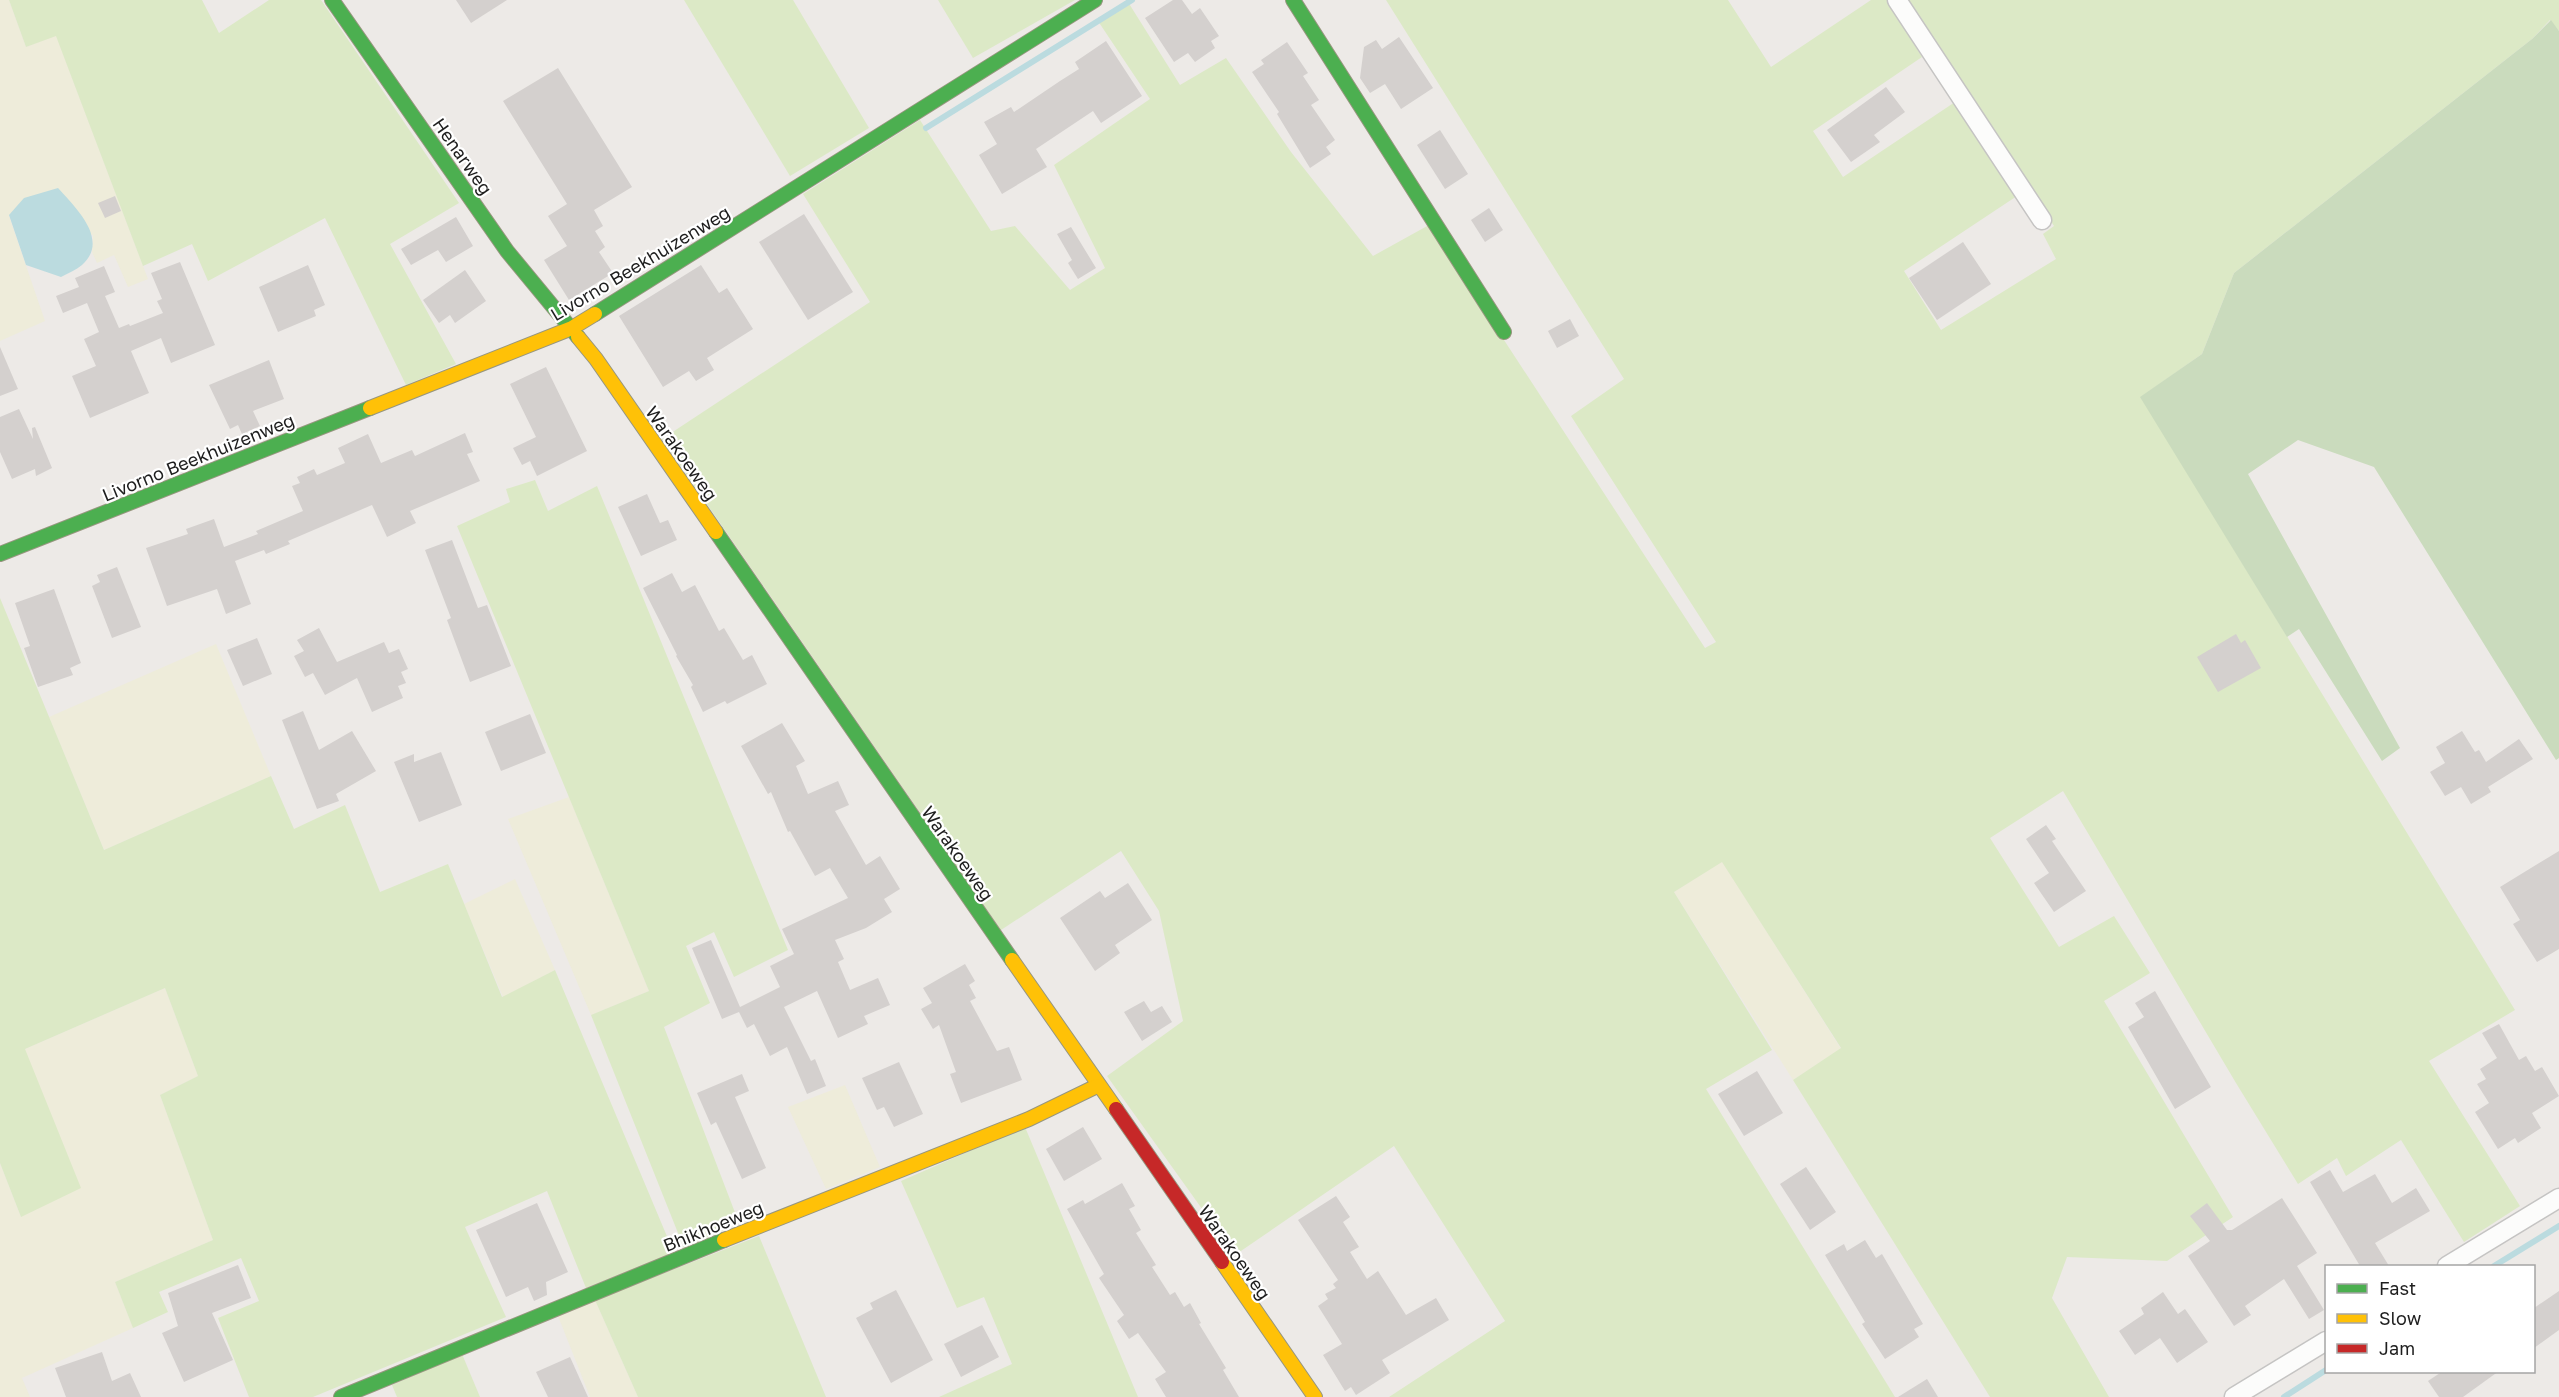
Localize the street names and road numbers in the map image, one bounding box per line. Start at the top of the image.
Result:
street label: Henarweg [429,113,497,199]
street label: Livorno Beekhuizenweg [546,201,734,325]
street label: Warakoeweg [641,401,723,505]
street label: Livorno Beekhuizenweg [99,408,297,506]
street label: Warakoeweg [917,801,999,905]
street label: Bhikhoeweg [660,1196,766,1256]
street label: Warakoeweg [1194,1200,1276,1304]

